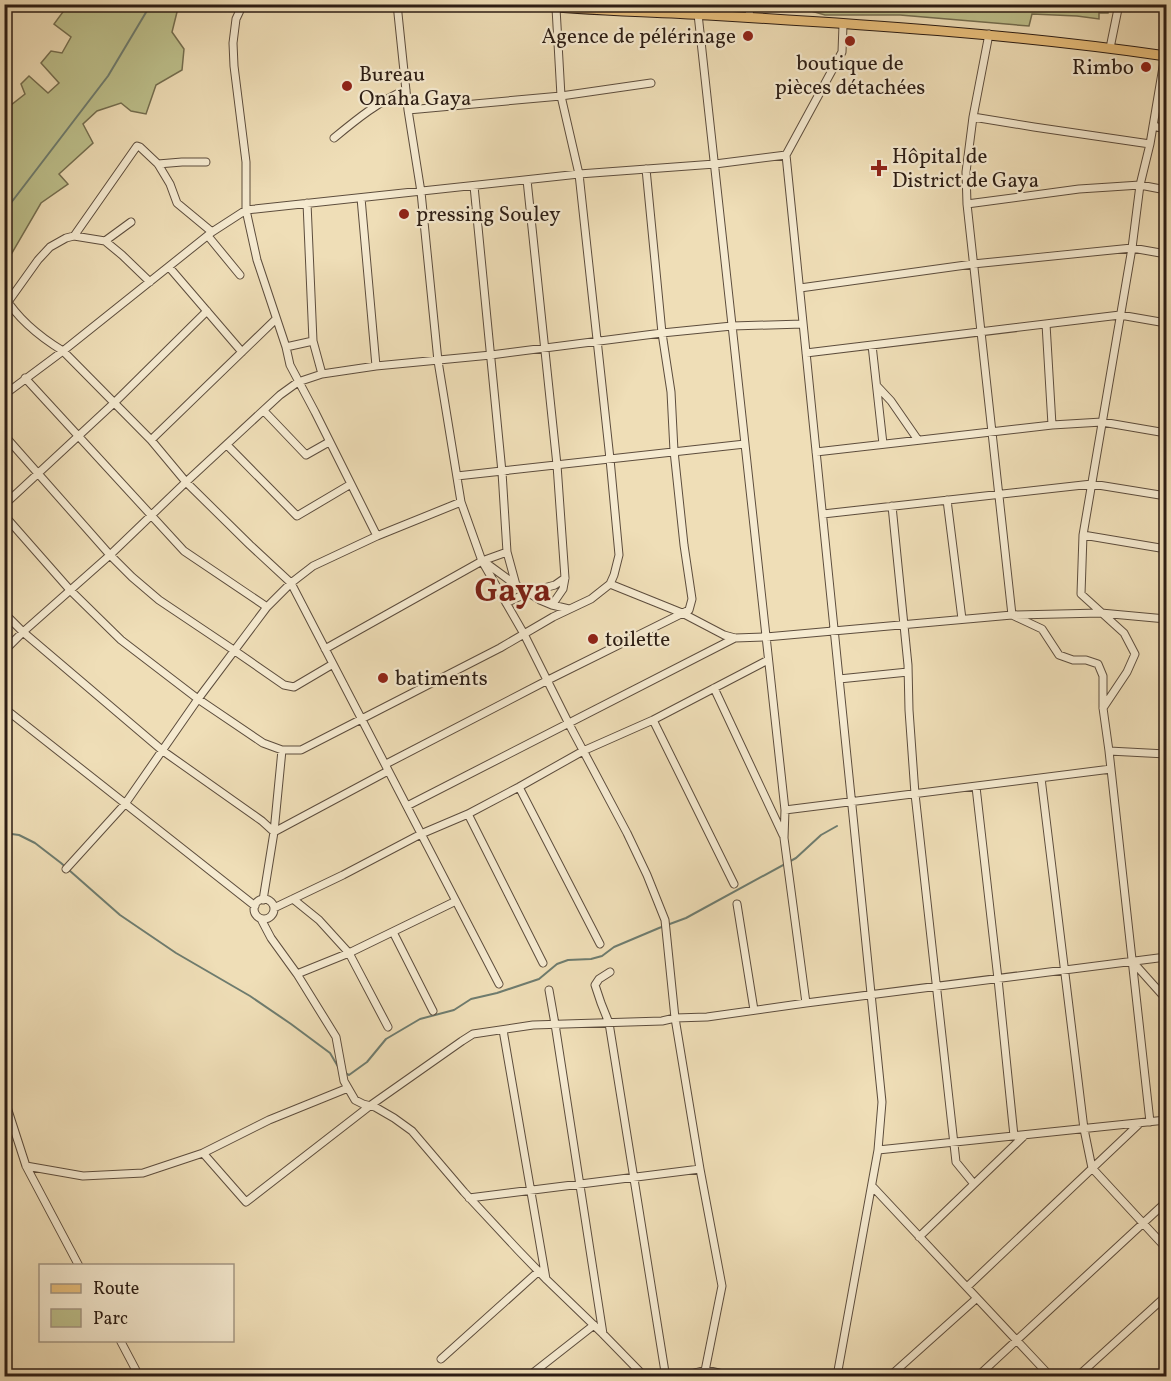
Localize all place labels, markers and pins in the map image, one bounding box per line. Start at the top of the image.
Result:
place label: Agence de pélérinage [541,23,736,52]
marker: Agence de pélérinage [741,29,755,43]
marker: boutique de pièces détachées [843,34,857,48]
place label: boutique de pièces détachées [775,50,925,103]
place label: Rimbo [1072,54,1134,83]
marker: Rimbo [1139,60,1153,74]
place label: Bureau Onaha Gaya [359,61,472,114]
marker: Bureau Onaha Gaya [340,79,354,93]
place label: Hôpital de District de Gaya [892,143,1039,196]
marker: Hôpital de District de Gaya [870,159,888,177]
place label: pressing Souley [416,201,561,230]
marker: pressing Souley [397,207,411,221]
place label: toilette [605,626,670,655]
marker: toilette [586,632,600,646]
place label: batiments [395,665,488,694]
marker: batiments [376,671,390,685]

